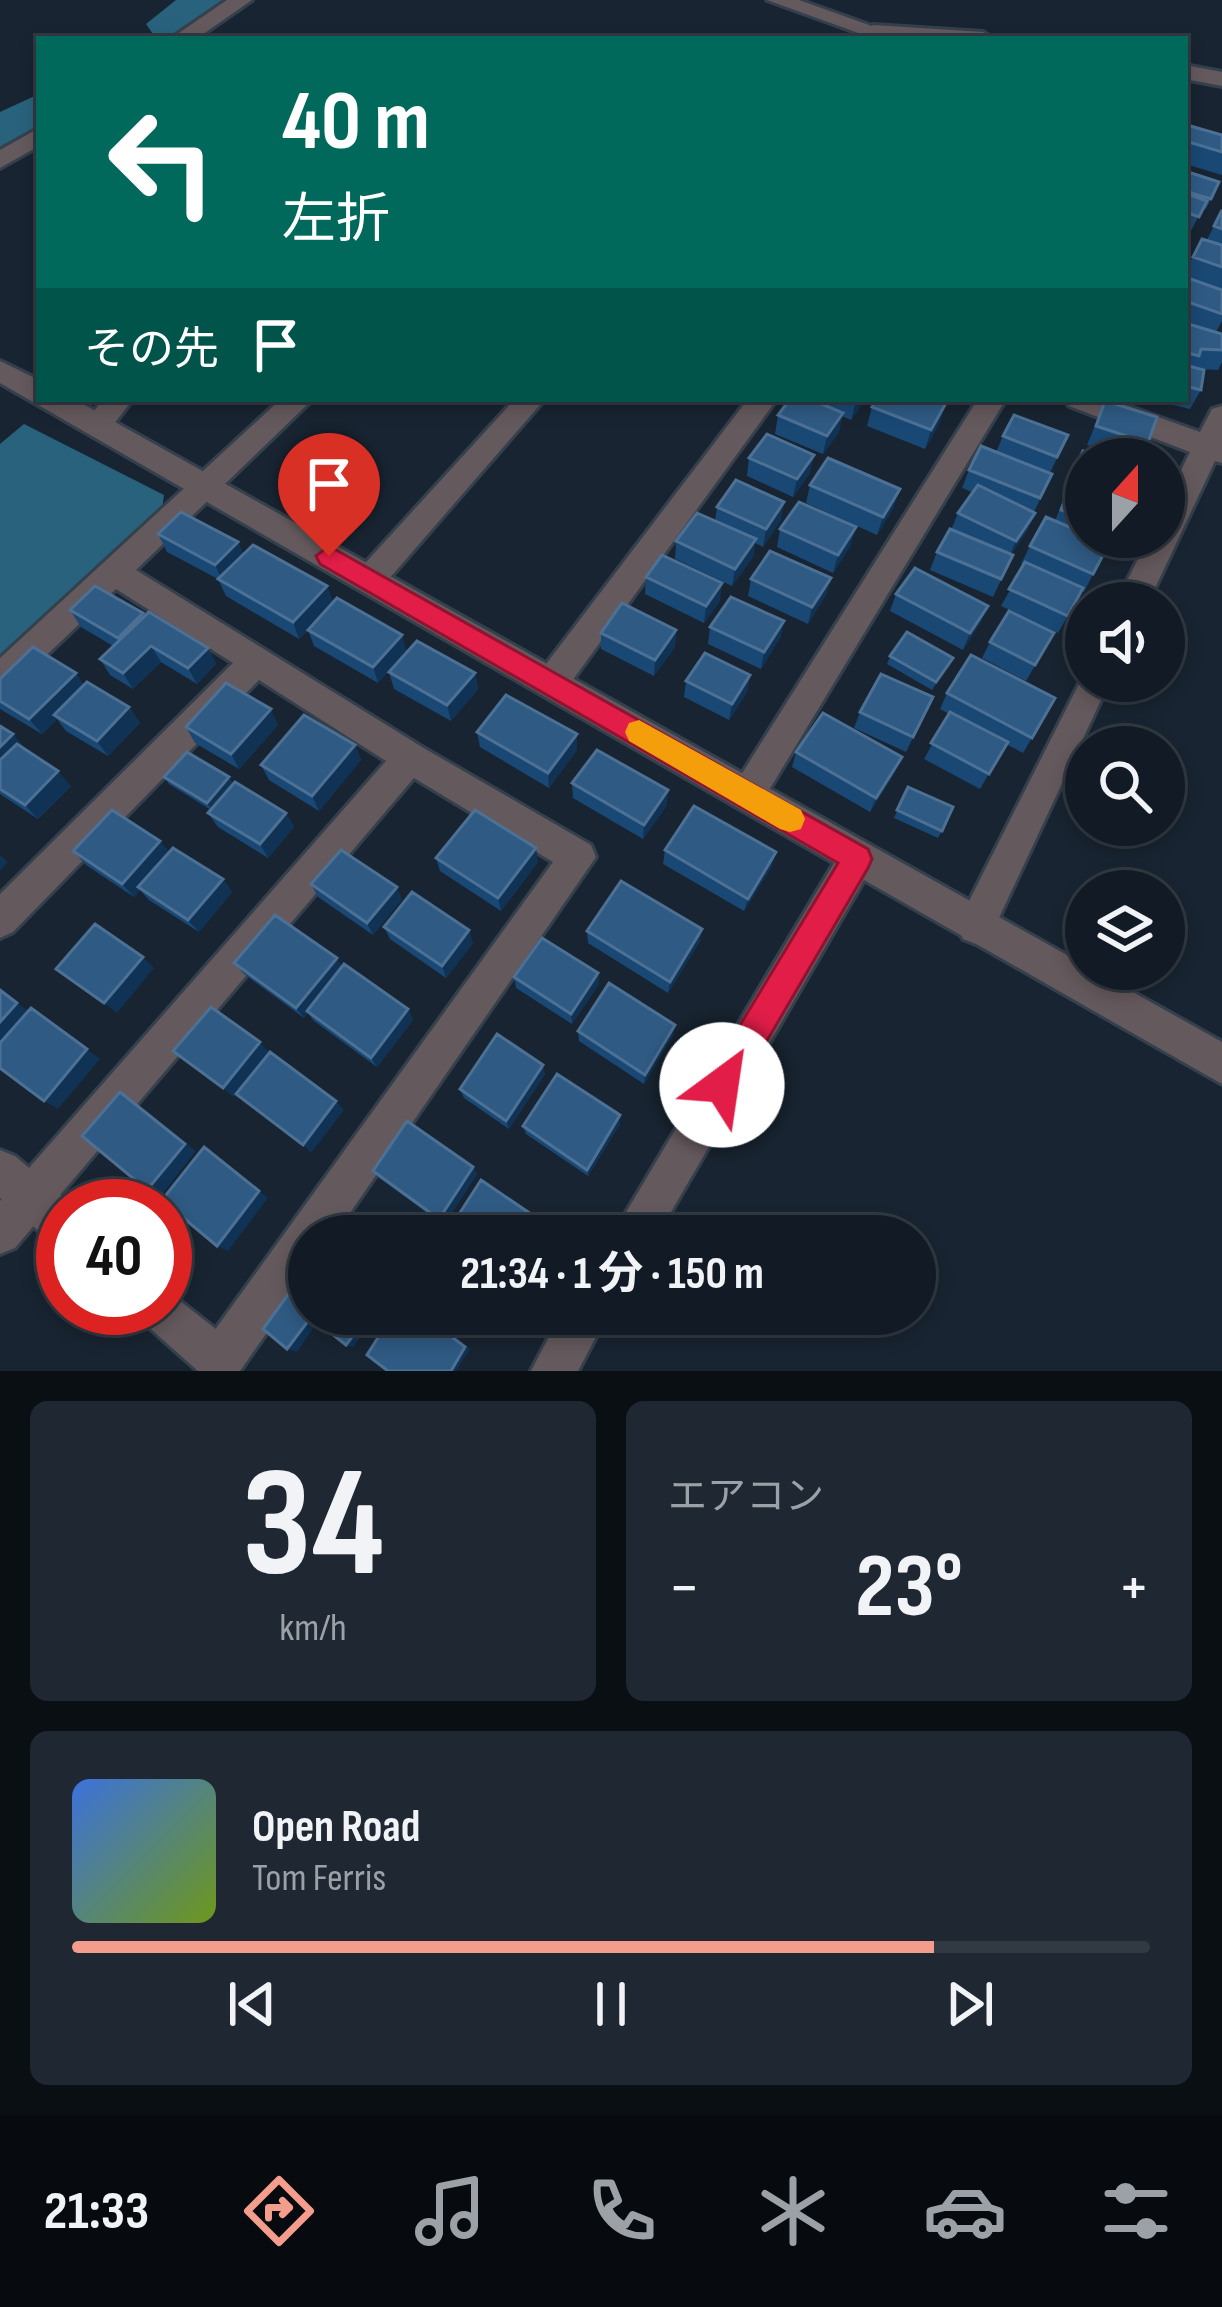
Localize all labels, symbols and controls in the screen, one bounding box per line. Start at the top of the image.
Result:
text: 40 m [282,72,430,173]
icon: left [84,84,240,240]
text: 左折 [282,188,390,253]
icon: arrive [243,312,309,378]
text: その先 [84,323,219,378]
pin [278,433,380,556]
north arrow [1065,438,1185,558]
map controls [1065,438,1185,990]
icon: arrive [296,451,362,517]
button: sound [1065,582,1185,702]
button: search [1065,726,1185,846]
button: layers [1065,870,1185,990]
position arrow [659,1022,785,1148]
speed limit sign: 40 [36,1179,192,1335]
text: 21:34 · 1 分 · 150 m [460,1247,764,1302]
text: 34 [242,1433,384,1620]
text: エアコン [668,1474,824,1521]
text: 23° [855,1534,963,1642]
text: − [668,1549,700,1628]
text: + [1118,1549,1150,1628]
text: km/h [279,1605,347,1652]
text: Open Road [252,1800,420,1855]
text: Tom Ferris [252,1855,386,1902]
icon: previous [219,1971,285,2037]
icon: pause [578,1971,644,2037]
icon: next [937,1971,1003,2037]
icon: directions [237,2169,321,2253]
icon: music [408,2169,492,2253]
icon: phone [580,2169,664,2253]
icon: climate [751,2169,835,2253]
icon: car [923,2169,1007,2253]
icon: filters [1094,2169,1178,2253]
text: 21:33 [44,2179,149,2244]

